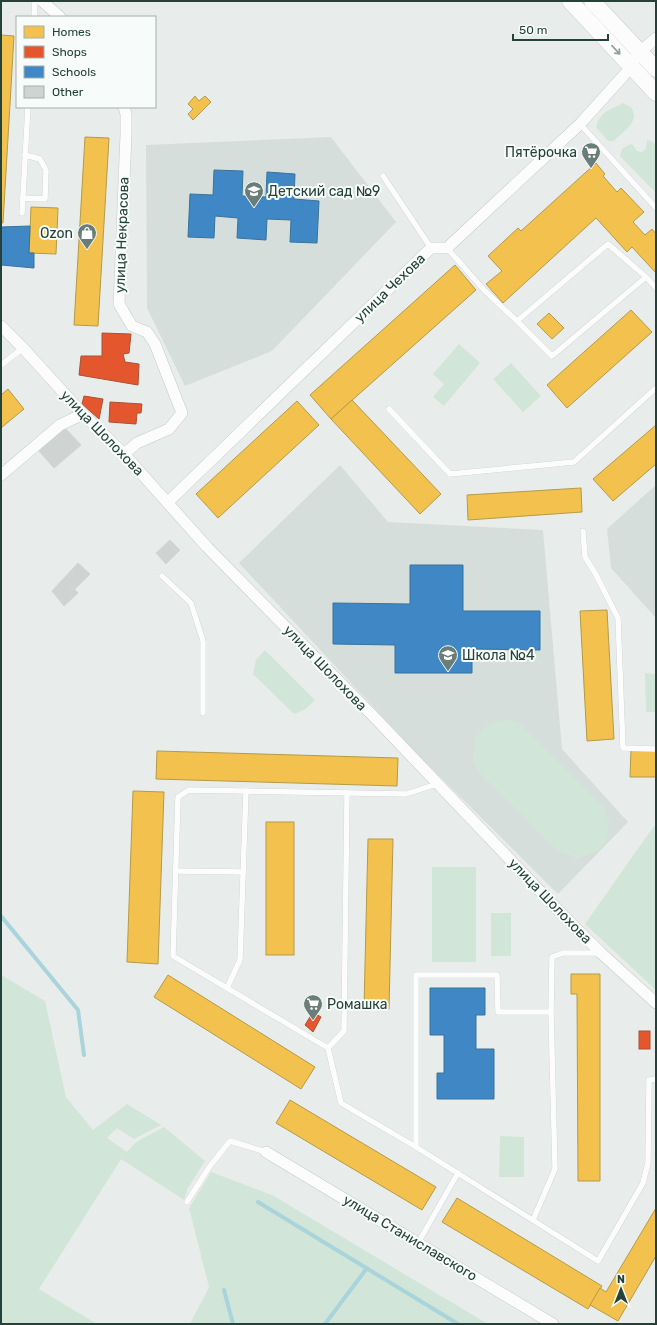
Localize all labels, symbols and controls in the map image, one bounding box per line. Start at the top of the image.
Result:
legend [16,16,156,108]
scale bar [513,16,608,42]
text: 50 m [519,23,547,37]
text: Homes [52,25,91,39]
text: Shops [52,45,87,59]
one-way arrow [611,45,621,55]
text: Schools [52,65,96,79]
text: Other [52,85,84,99]
supermarket icon: Пятёрочка [580,141,602,169]
place label: Пятёрочка [505,144,577,161]
street label: улица Некрасова [111,177,133,293]
school or university icon: Детский сад №9 [243,180,265,208]
place label: Детский сад №9 [268,183,380,200]
shop icon: Ozon [76,222,98,250]
place label: Ozon [40,225,73,242]
street label: улица Чехова [351,250,429,326]
street label: улица Шолохова [57,387,147,479]
street label: улица Шолохова [280,622,370,714]
school or university icon: Школа №4 [437,644,459,672]
place label: Школа №4 [462,647,535,664]
street label: улица Шолохова [505,855,595,947]
supermarket icon: Ромашка [302,993,324,1021]
place label: Ромашка [327,996,388,1013]
street label: улица Станиславского [340,1191,480,1285]
north arrow [601,1269,641,1309]
text: N [617,1273,625,1286]

